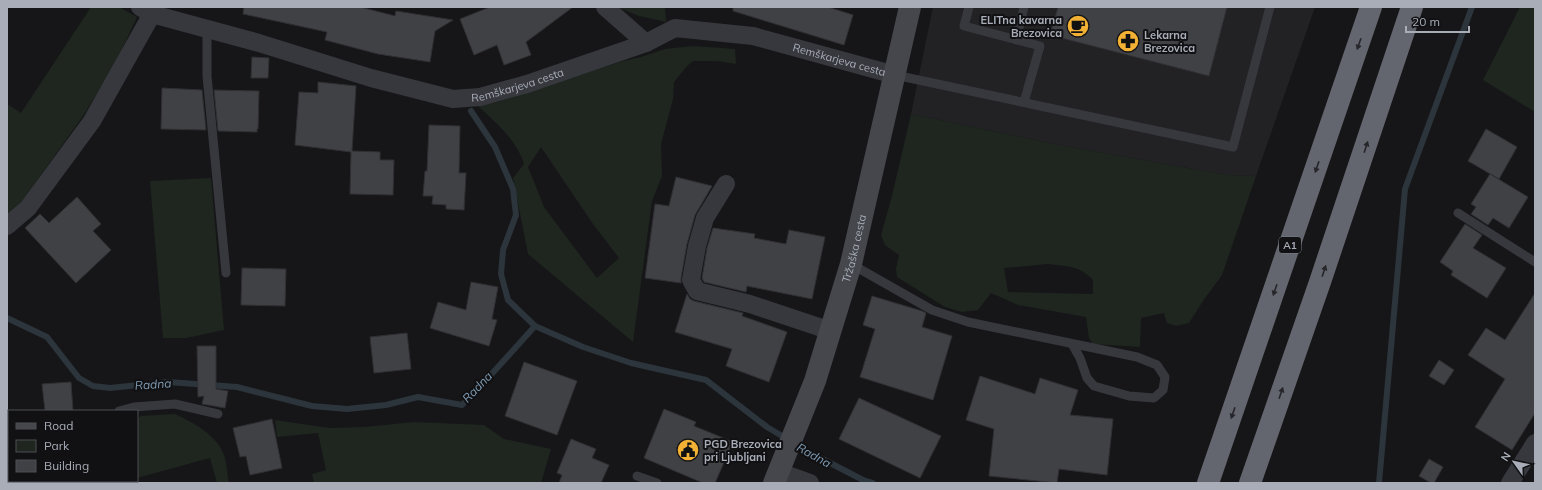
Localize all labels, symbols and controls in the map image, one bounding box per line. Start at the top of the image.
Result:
scale bar [1406,8,1469,34]
place label: ELITna kavarna Brezovica [981,13,1062,40]
cafe icon: ELITna kavarna Brezovica [1065,13,1091,39]
text: 20 m [1412,14,1440,29]
pharmacy icon: Lekarna Brezovica [1115,28,1141,54]
place label: Lekarna Brezovica [1144,28,1195,55]
one-way arrow [1355,38,1361,50]
street label: Remškarjeva cesta [791,40,887,79]
street label: Remškarjeva cesta [471,65,566,105]
one-way arrow [1363,141,1369,153]
one-way arrow [1314,161,1320,173]
street label: Tržaška cesta [839,213,869,284]
road number: A1 [1279,237,1301,253]
one-way arrow [1321,264,1327,276]
one-way arrow [1272,285,1278,297]
water label: Radna [459,369,495,405]
water label: Radna [134,375,172,393]
one-way arrow [1279,387,1285,399]
one-way arrow [1229,407,1235,419]
legend [8,410,138,482]
text: Road [44,418,73,433]
public building icon: PGD Brezovica pri Ljubljani [675,437,701,463]
place label: PGD Brezovica pri Ljubljani [704,437,782,464]
text: Park [44,438,70,453]
water label: Radna [794,439,834,471]
north arrow [1494,442,1534,482]
text: N [1497,449,1514,464]
text: Building [44,458,89,473]

